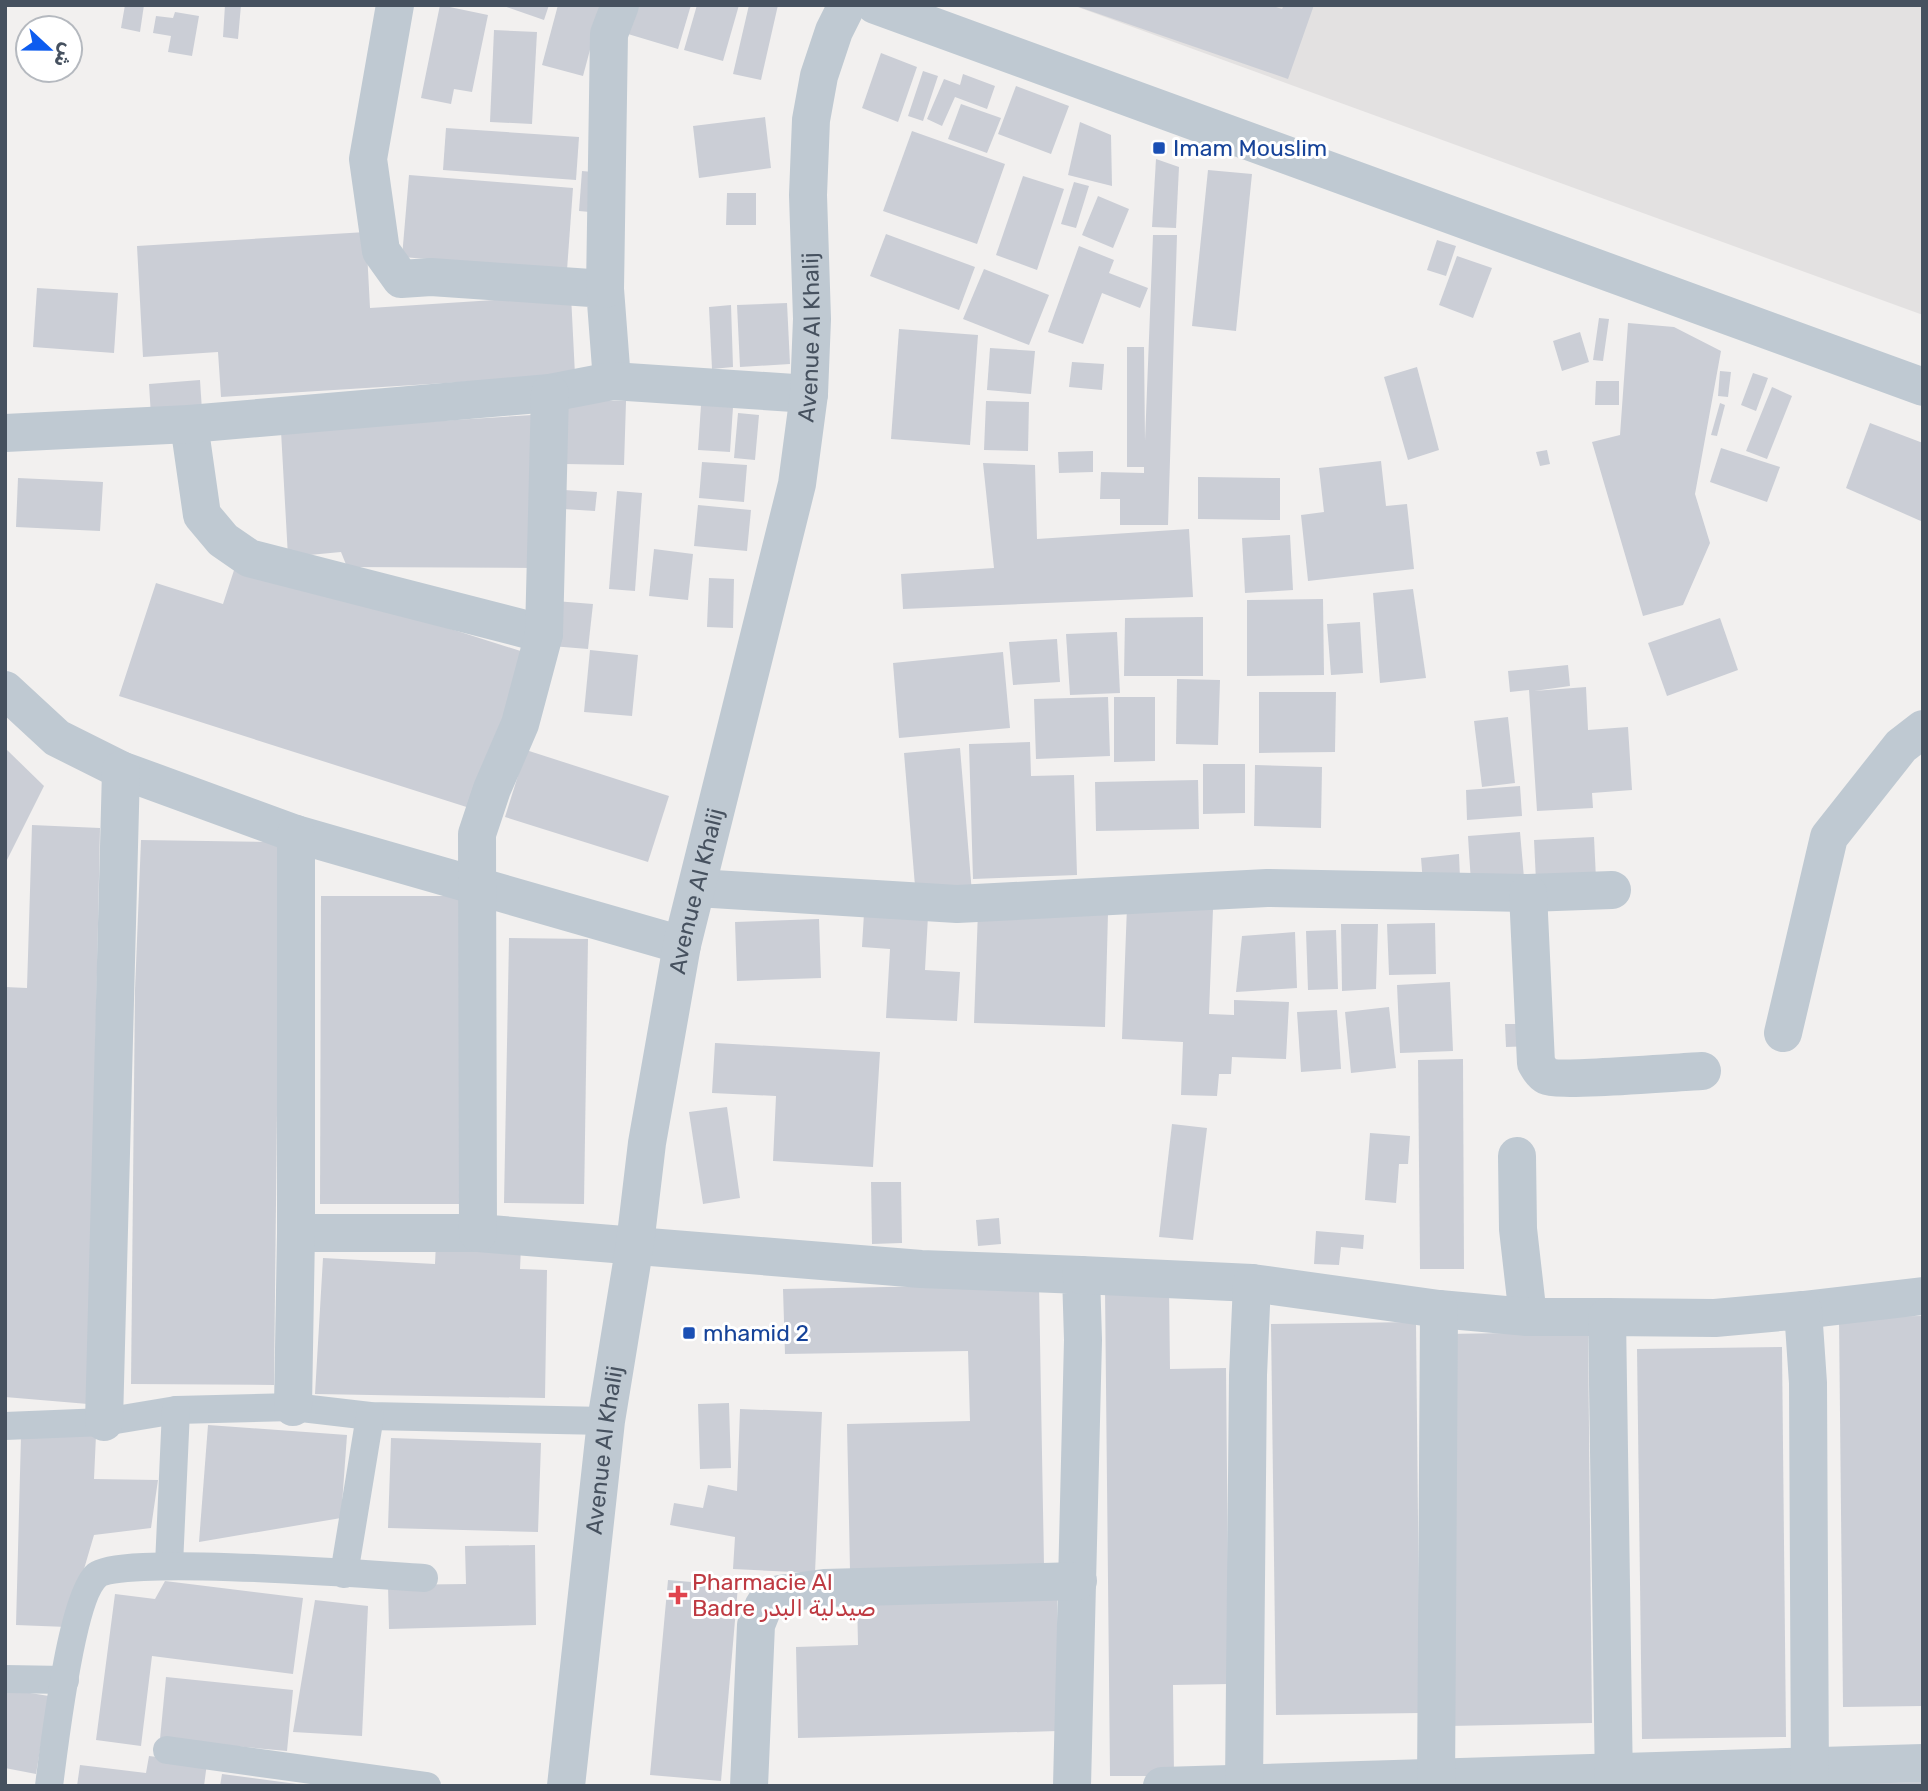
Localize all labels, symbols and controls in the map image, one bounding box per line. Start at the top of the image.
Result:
north arrow [14,14,84,84]
text: ش [49,40,79,71]
place label: Imam Mouslim [1173,134,1327,162]
marker: Imam Mouslim [1151,140,1167,156]
street label: Avenue Al Khalij [791,252,826,424]
street label: Avenue Al Khalij [663,805,730,976]
place label: mhamid 2 [703,1319,809,1347]
marker: mhamid 2 [681,1325,697,1341]
street label: Avenue Al Khalij [580,1364,629,1536]
place label: Pharmacie Al Badre صيدلية البدر [692,1568,876,1622]
marker: Pharmacie Al Badre صيدلية البدر [670,1587,686,1603]

